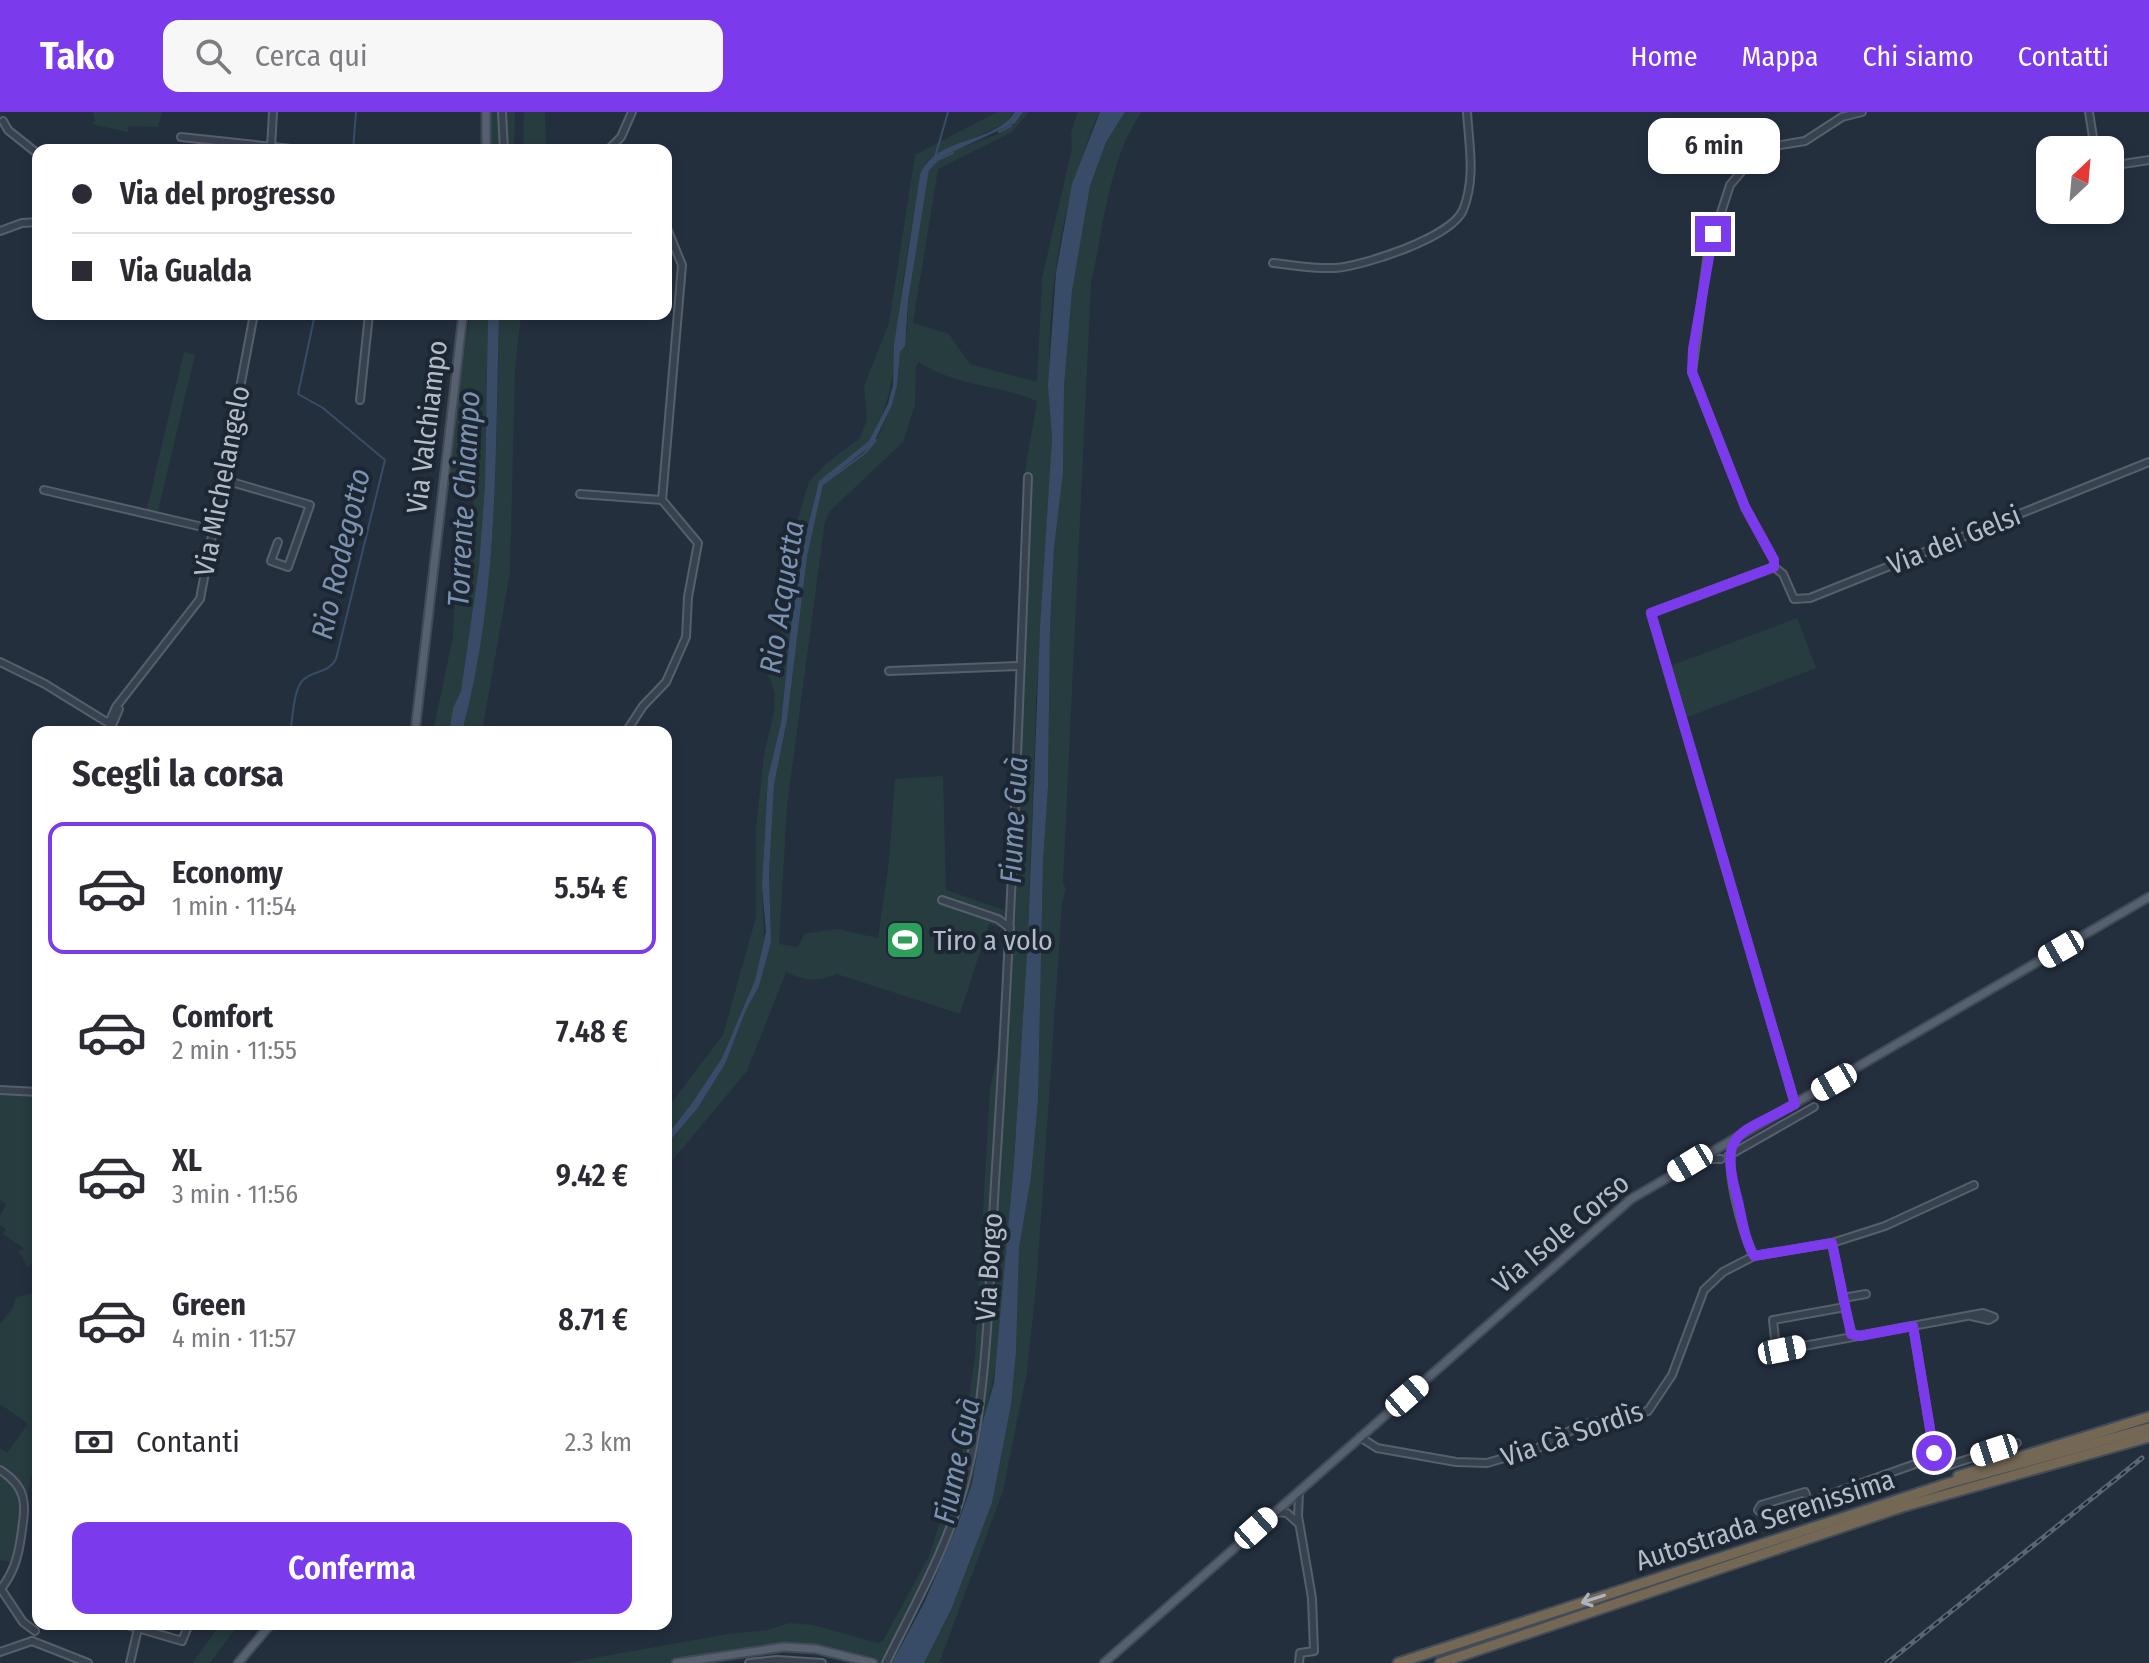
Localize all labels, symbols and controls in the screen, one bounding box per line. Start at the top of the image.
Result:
search box [163,20,723,92]
text: Tako [40,33,115,79]
icon: search [191,34,235,78]
text: Cerca qui [255,38,367,74]
text: Home [1631,40,1698,73]
text: Mappa [1742,40,1818,73]
text: Chi siamo [1862,40,1974,73]
text: Contatti [2018,40,2109,73]
callout: 6 min [1647,118,1779,174]
text: 6 min [1684,130,1744,161]
north arrow [2036,136,2124,224]
map controls [2036,136,2124,224]
text: Via del progresso [120,176,335,212]
route end [1695,216,1731,252]
text: Via Gualda [120,253,252,289]
street label: Via Valchiampo [400,339,454,515]
street label: Via Michelangelo [187,383,257,579]
water label: Torrente Chiampo [440,390,488,608]
water label: Rio Rodegotto [304,465,378,643]
street label: Via dei Gelsi [1883,498,2025,582]
water label: Rio Acquetta [752,518,812,676]
text: Scegli la corsa [72,752,284,796]
water label: Fiume Guà [993,755,1035,885]
icon: car [76,852,148,924]
text: Economy [172,855,283,891]
text: 5.54 € [554,870,628,906]
text: 1 min · 11:54 [172,891,296,922]
sports icon: Tiro a volo [884,919,926,961]
place label: Tiro a volo [933,924,1053,957]
car [2034,927,2088,971]
icon: car [76,996,148,1068]
text: Comfort [172,999,273,1035]
text: 7.48 € [556,1014,628,1050]
text: 2 min · 11:55 [172,1035,297,1066]
car [1807,1060,1861,1104]
icon: car [76,1140,148,1212]
car [1663,1140,1717,1186]
text: XL [172,1143,202,1179]
text: 9.42 € [556,1158,628,1194]
street label: Via Isole Corso [1486,1166,1636,1300]
text: 3 min · 11:56 [172,1179,298,1210]
street label: Via Borgo [969,1212,1009,1322]
icon: car [76,1284,148,1356]
text: Green [172,1287,246,1323]
text: 8.71 € [558,1302,628,1338]
text: 4 min · 11:57 [172,1323,296,1354]
car [1756,1334,1808,1366]
car [1381,1371,1433,1421]
street label: Via Cà Sordìs [1497,1394,1647,1474]
water label: Fiume Guà [926,1395,988,1527]
icon: cash [72,1420,116,1464]
text: Contanti [136,1424,240,1460]
text: 2.3 km [565,1427,632,1458]
car [1967,1431,2021,1469]
route start [1916,1435,1952,1471]
street label: Autostrada Serenissima [1631,1463,1899,1577]
car [1230,1503,1282,1553]
button: Conferma [72,1522,632,1614]
one-way arrow [1580,1592,1605,1607]

